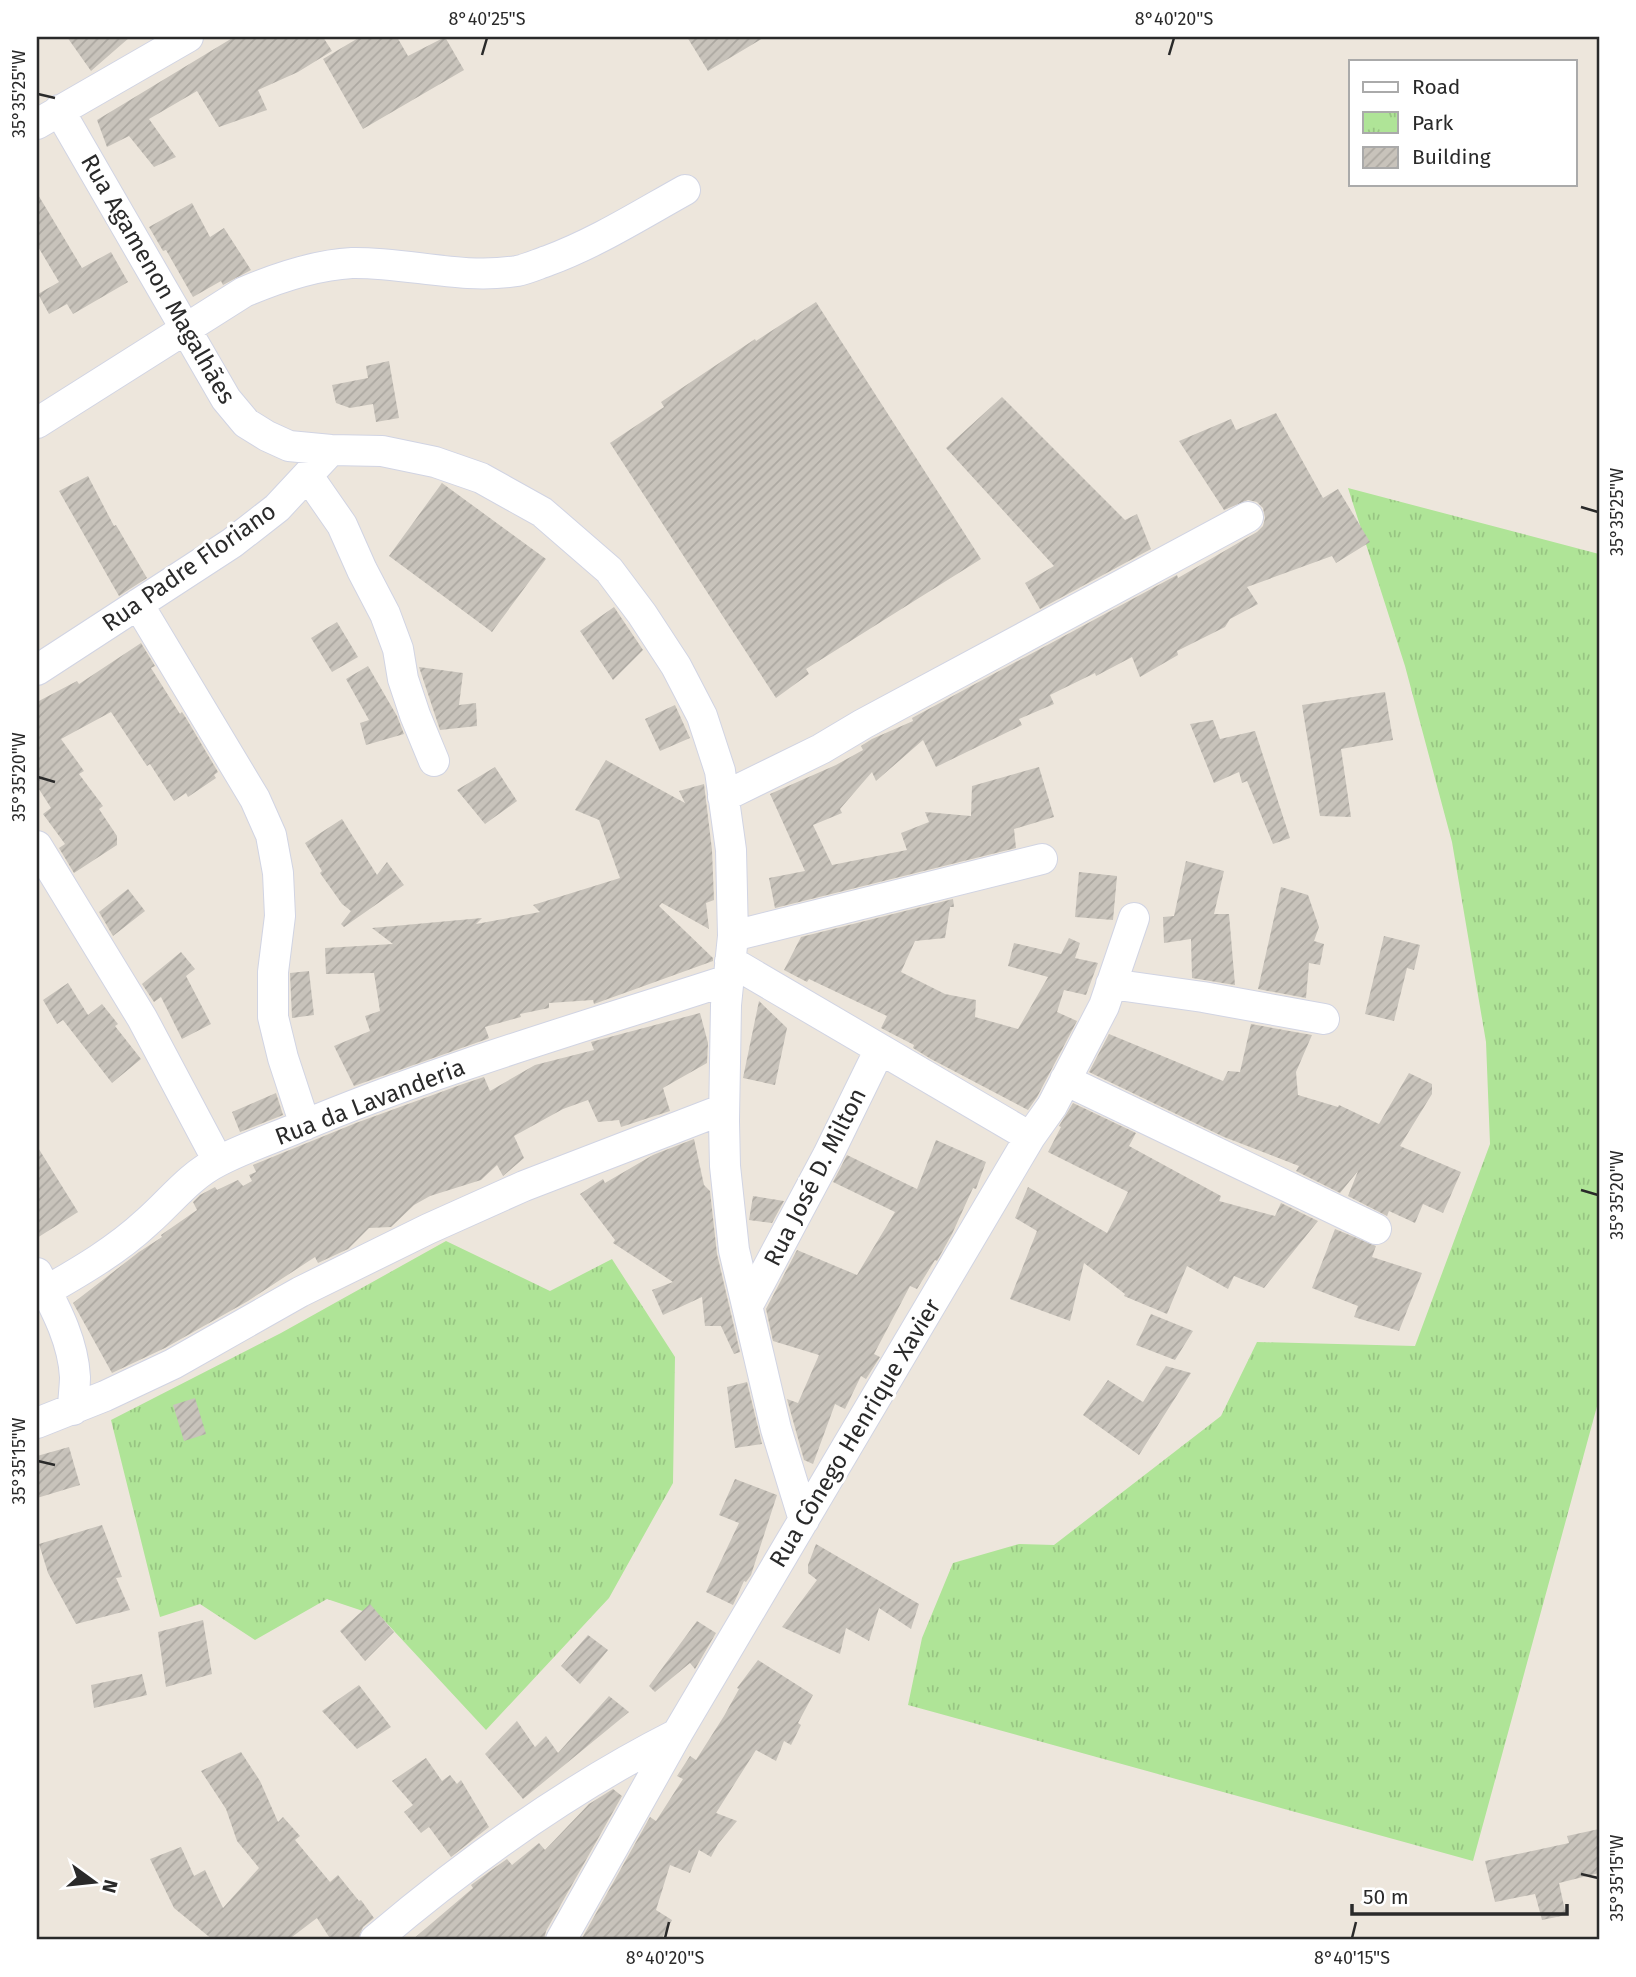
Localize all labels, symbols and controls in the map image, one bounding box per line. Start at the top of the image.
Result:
text: 8°40'25"S [448,8,526,30]
text: 8°40'20"S [1135,8,1213,30]
text: 35°35'25"W [8,50,30,138]
legend [1349,60,1576,186]
text: Road [1412,74,1460,100]
text: Park [1412,110,1454,136]
text: Building [1412,144,1491,170]
street label: Rua Agamenon Magalhães [75,149,241,409]
text: 35°35'25"W [1606,468,1628,556]
street label: Rua Padre Floriano [97,497,281,637]
text: 35°35'20"W [8,732,30,822]
street label: Rua da Lavanderia [271,1053,469,1151]
street label: Rua José D. Milton [758,1083,872,1271]
text: 35°35'20"W [1606,1150,1628,1240]
street label: Rua Cônego Henrique Xavier [764,1293,947,1572]
text: 35°35'15"W [8,1417,30,1504]
text: 35°35'15"W [1606,1834,1628,1921]
north arrow [60,1848,130,1918]
scale bar [1352,1872,1568,1916]
text: N [97,1877,123,1895]
text: 50 m [1363,1884,1409,1910]
text: 8°40'20"S [626,1947,704,1969]
text: 8°40'15"S [1314,1947,1390,1969]

